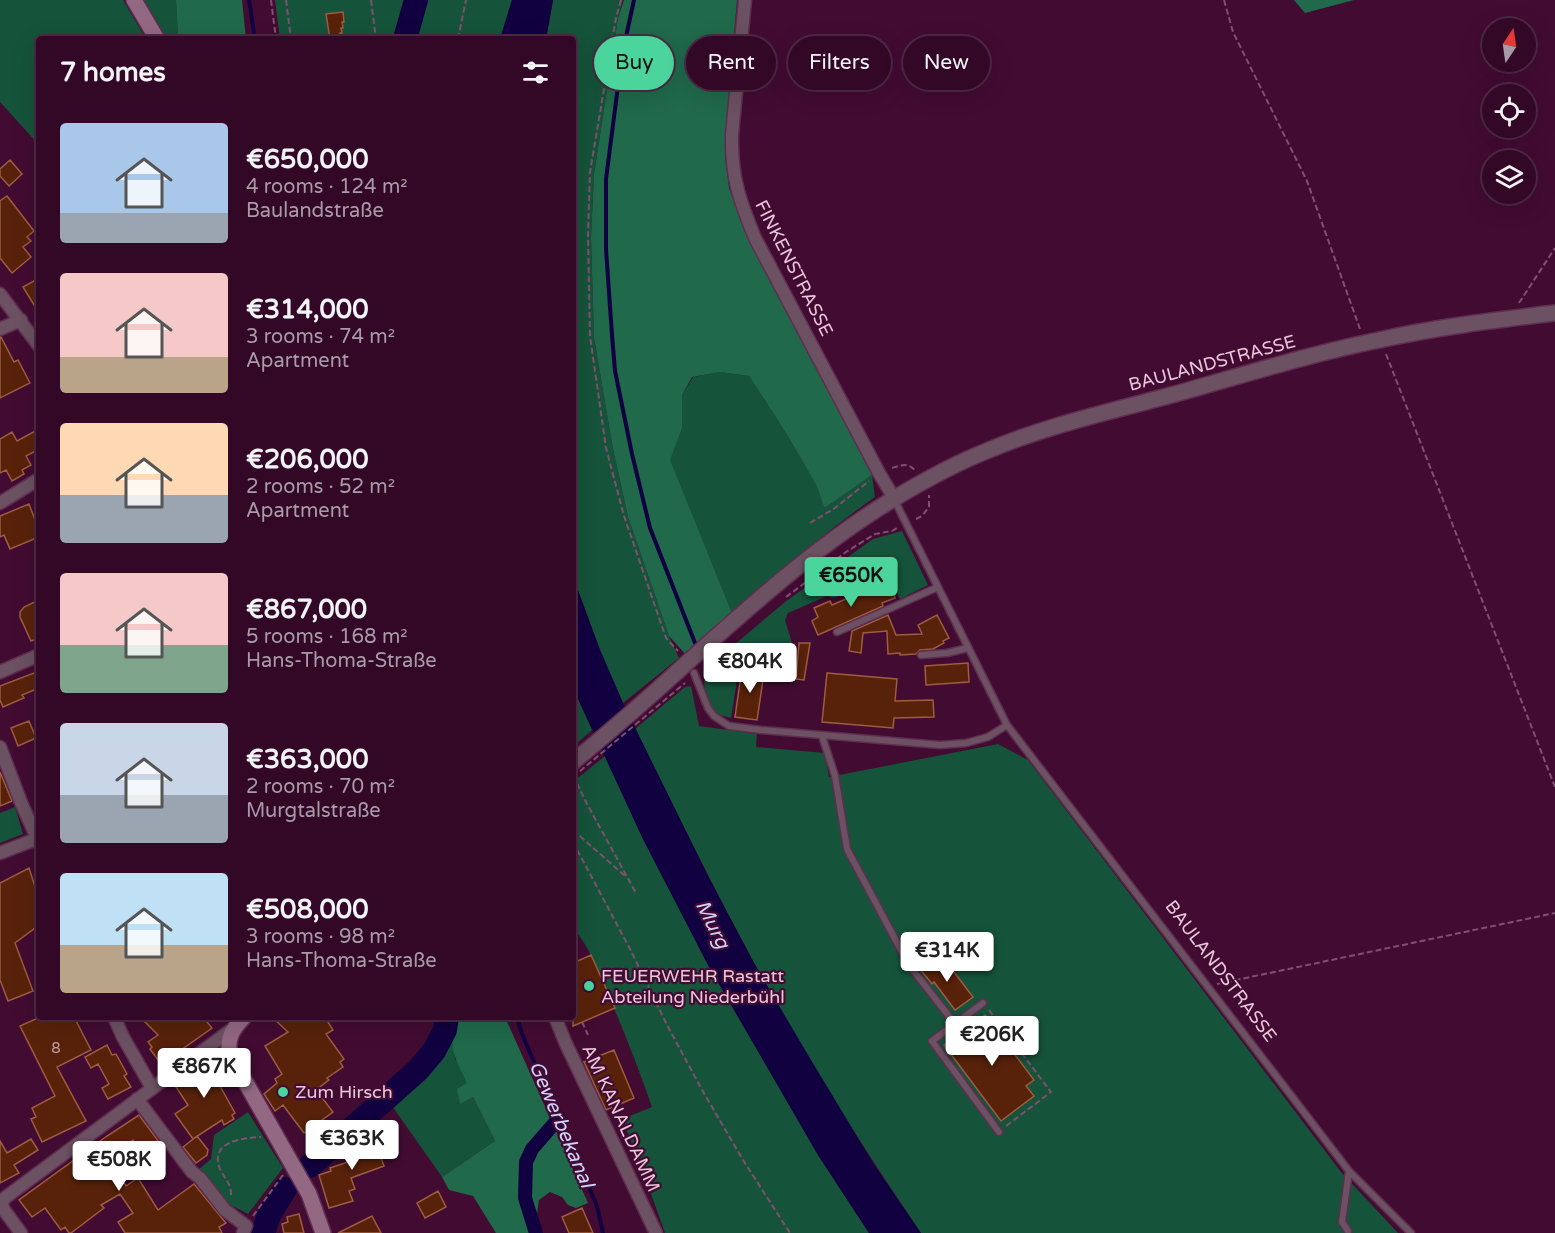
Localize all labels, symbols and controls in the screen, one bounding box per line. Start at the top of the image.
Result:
north arrow [1482,18,1536,72]
map controls [1482,18,1536,204]
chip: Buy [594,36,674,90]
chip: Rent [686,36,776,90]
chip: Filters [788,36,891,90]
chip: New [903,36,990,90]
icon: filters [519,56,552,89]
text: 7 homes [60,57,166,88]
button: locate [1482,84,1536,138]
text: €650,000 [246,144,368,175]
icon: home [108,147,180,219]
button: layers [1482,150,1536,204]
text: 4 rooms · 124 m² [246,175,408,199]
street label: FINKENSTRASSE [750,196,838,340]
text: Baulandstraße [246,199,384,223]
text: €314,000 [246,294,368,325]
icon: home [108,297,180,369]
text: 3 rooms · 74 m² [246,325,395,349]
street label: BAULANDSTRASSE [1126,330,1298,396]
text: Apartment [246,349,349,373]
text: €206,000 [246,444,368,475]
icon: home [108,447,180,519]
text: 2 rooms · 52 m² [246,475,395,499]
text: Apartment [246,499,349,523]
pin: €650K [809,557,893,608]
text: €650K [819,564,883,588]
text: €867,000 [246,594,367,625]
icon: home [108,597,180,669]
text: 5 rooms · 168 m² [246,625,408,649]
pin: €804K [708,643,792,694]
text: Hans-Thoma-Straße [246,649,437,673]
text: €804K [718,650,782,674]
text: €363,000 [246,744,368,775]
icon: home [108,747,180,819]
text: 2 rooms · 70 m² [246,775,395,799]
text: Murgtalstraße [246,799,381,823]
text: €508,000 [246,894,368,925]
water label: Murg [690,896,735,954]
street label: BAULANDSTRASSE [1160,896,1282,1046]
icon: home [108,897,180,969]
text: 3 rooms · 98 m² [246,925,395,949]
pin: €314K [905,932,989,983]
text: €314K [915,939,979,963]
text: Hans-Thoma-Straße [246,949,437,973]
place label: FEUERWEHR Rastatt Abteilung Niederbühl [601,965,785,1008]
marker: FEUERWEHR Rastatt Abteilung Niederbühl [582,979,596,993]
pin: €206K [950,1016,1034,1067]
text: €206K [960,1023,1024,1047]
house number: 8 [51,1039,61,1057]
street label: AM KANALDAMM [577,1041,665,1195]
pin: €867K [162,1048,246,1099]
text: €867K [172,1055,236,1079]
water label: Gewerbekanal [524,1057,599,1193]
place label: Zum Hirsch [295,1081,393,1103]
marker: Zum Hirsch [276,1085,290,1099]
pin: €363K [310,1120,394,1171]
text: €363K [320,1127,384,1151]
pin: €508K [77,1141,161,1192]
text: €508K [87,1148,151,1172]

